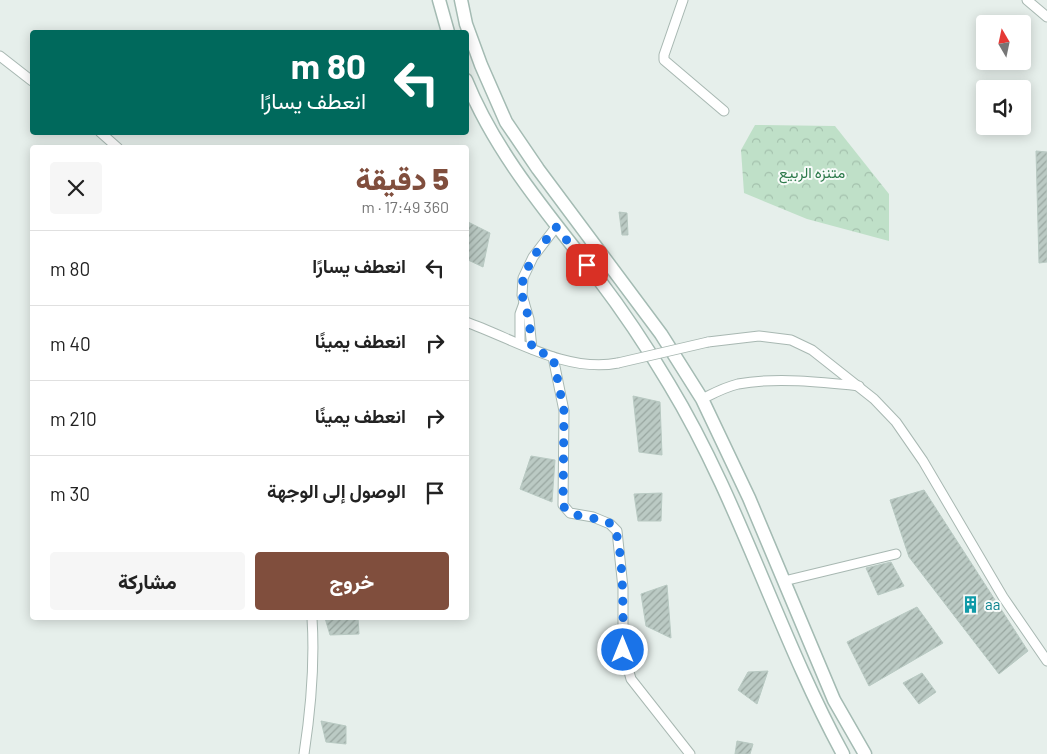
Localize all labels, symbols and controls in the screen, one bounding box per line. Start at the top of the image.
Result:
north arrow [976,15,1031,70]
map controls [976,15,1031,135]
text: 80 m [291,44,366,86]
icon: left [384,50,449,115]
button: sound [976,80,1031,135]
text: انعطف يسارًا [260,87,366,113]
text: 5 دقيقة [356,160,449,196]
button: close [50,162,102,214]
park label: متنزه الربيع [779,163,845,184]
text: 360 m · 17:49 [362,197,449,216]
pin [566,244,608,286]
icon: arrive [573,251,601,279]
text: انعطف يسارًا [312,254,406,277]
icon: left [421,254,449,282]
text: 80 m [50,257,90,280]
text: انعطف يمينًا [315,329,406,352]
icon: right [421,329,449,357]
text: 40 m [50,332,91,355]
text: انعطف يمينًا [315,404,406,427]
icon: right [421,404,449,432]
text: 210 m [50,407,97,430]
text: الوصول إلى الوجهة [267,479,406,502]
icon: arrive [421,479,449,507]
text: 30 m [50,482,90,505]
button: مشاركة [50,552,245,610]
button: خروج [255,552,449,610]
building icon: aa [961,594,981,614]
place label: aa [985,595,1000,613]
position arrow [596,623,648,675]

